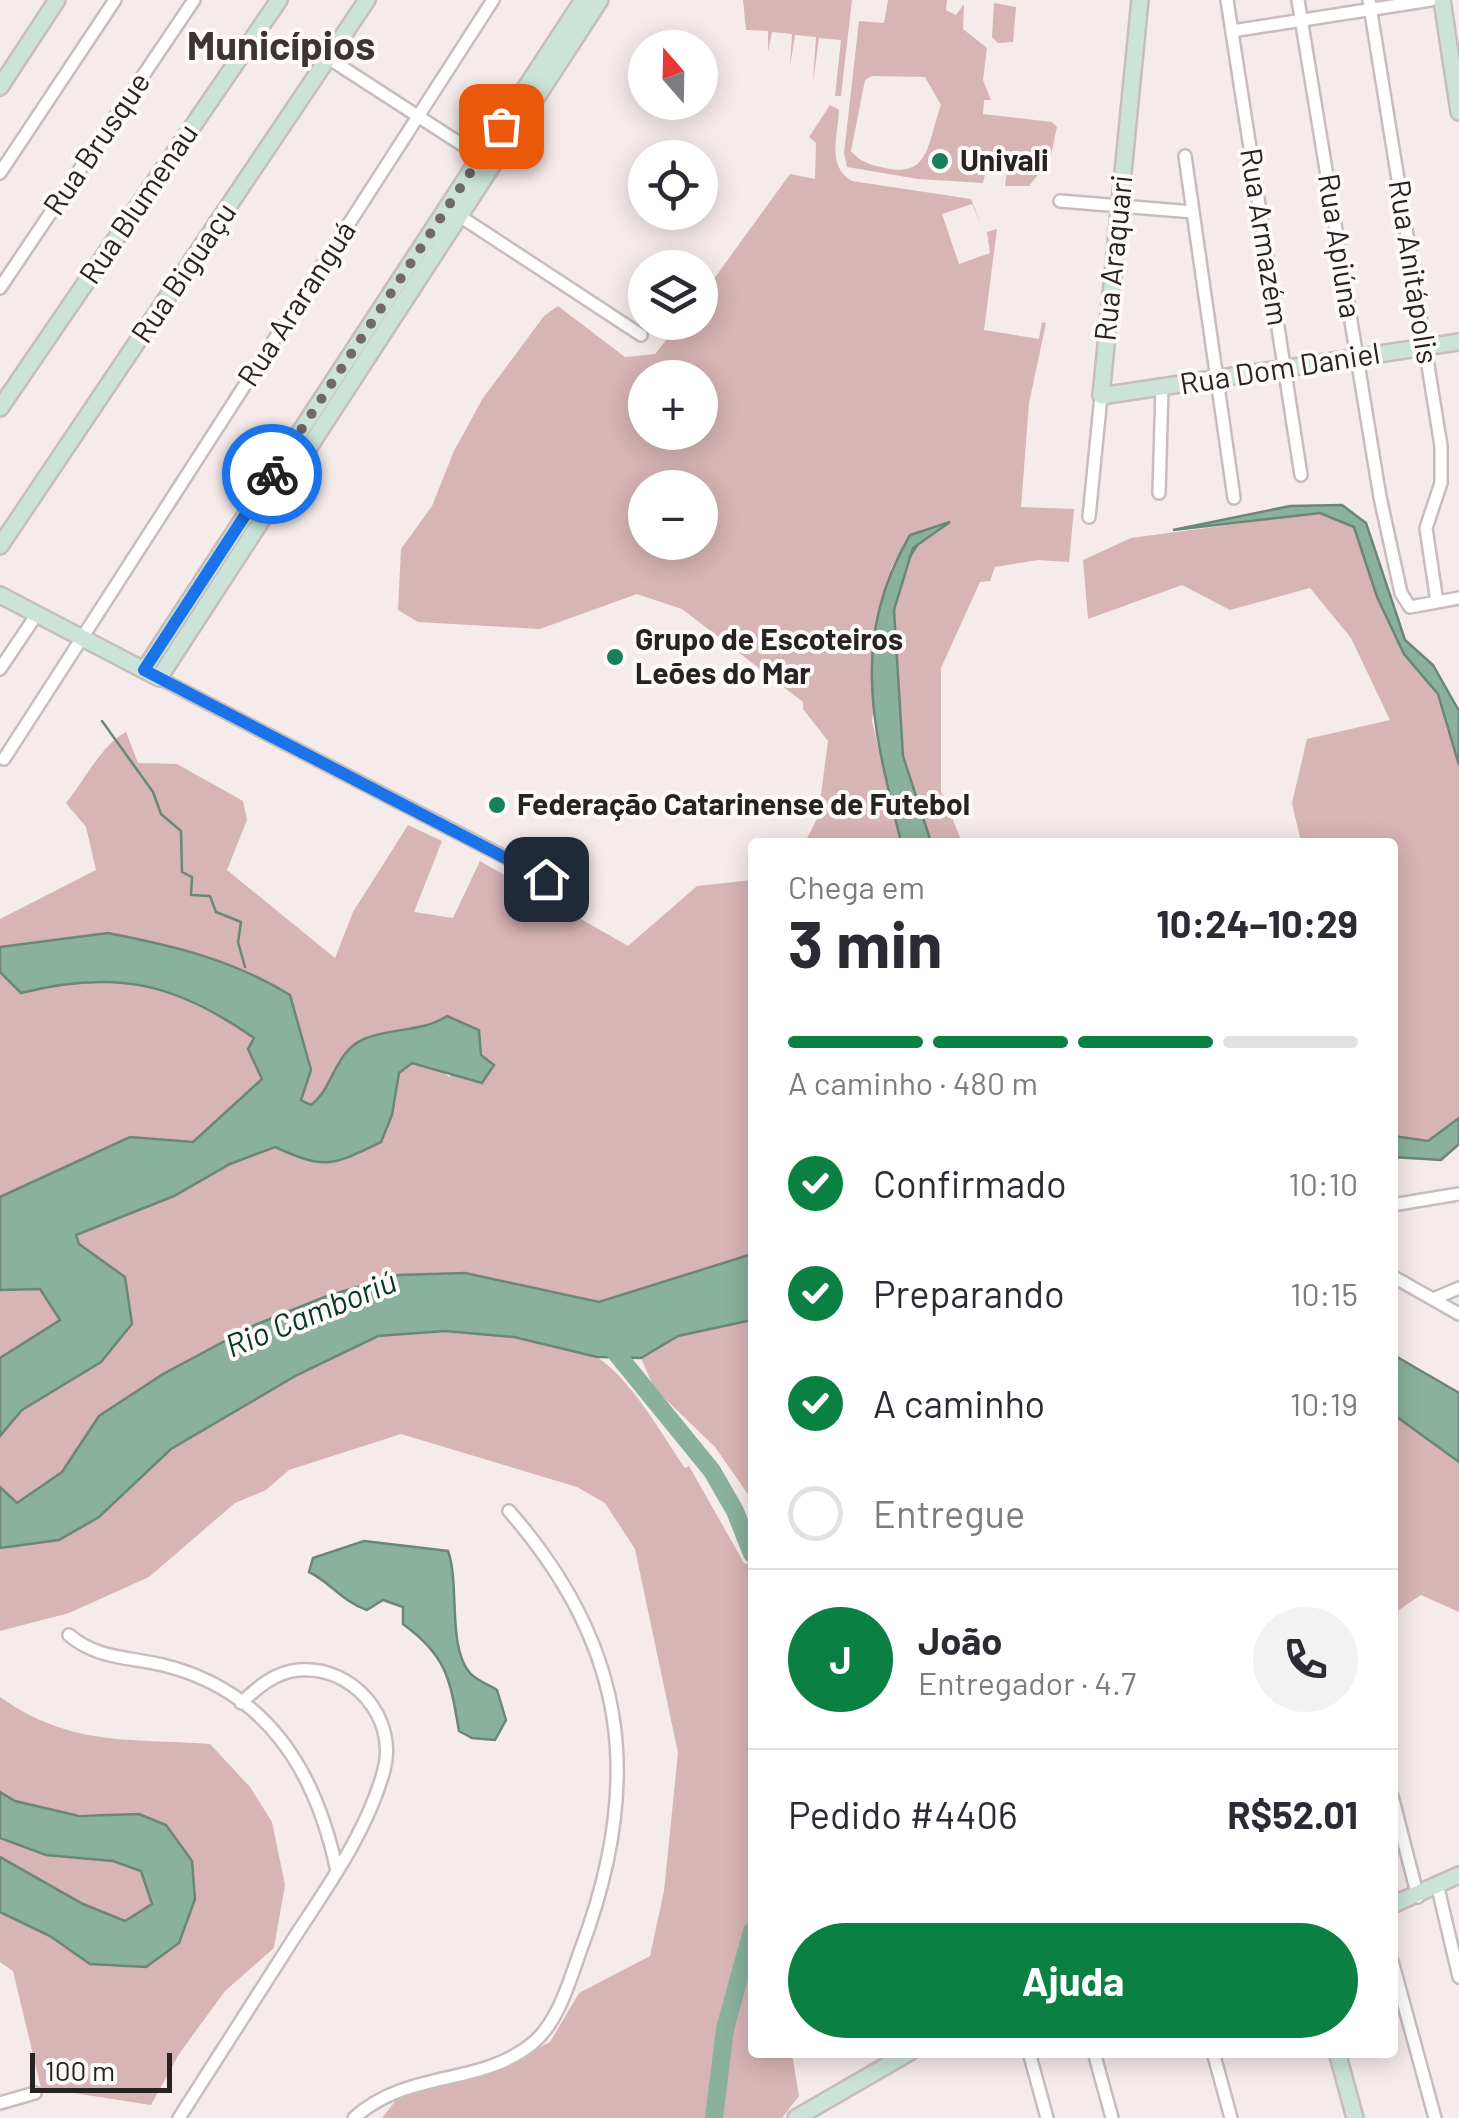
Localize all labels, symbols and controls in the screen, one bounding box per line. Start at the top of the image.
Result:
district label: Municípios [187,20,375,68]
north arrow [628,30,718,120]
map controls [628,30,718,560]
street label: Rua Brusque [34,65,156,221]
pin [459,84,544,169]
icon: bag [474,99,529,154]
street label: Rua Blumenau [70,116,204,290]
button: locate [628,140,718,230]
place label: Univali [960,141,1049,177]
street label: Rua Armazém [1234,145,1298,328]
marker: Univali [929,150,951,172]
street label: Rua Apiúna [1312,171,1370,321]
street label: Rua Araquari [1085,173,1139,343]
street label: Rua Anitápolis [1383,177,1447,366]
street label: Rua Biguaçu [122,195,242,349]
street label: Rua Araranguá [228,213,362,392]
button: layers [628,250,718,340]
street label: Rua Dom Daniel [1177,333,1382,401]
button: + [628,360,718,450]
courier [222,424,322,524]
icon: bike [245,447,300,502]
button: − [628,470,718,560]
place label: Grupo de Escoteiros Leões do Mar [635,620,903,690]
marker: Grupo de Escoteiros Leões do Mar [604,646,626,668]
place label: Federação Catarinense de Futebol [517,785,970,821]
marker: Federação Catarinense de Futebol [486,794,508,816]
pin [504,837,589,922]
icon: home [519,852,574,907]
text: Chega em [788,867,925,905]
text: 10:24–10:29 [1156,900,1358,946]
text: 3 min [788,903,943,981]
text: A caminho · 480 m [788,1063,1038,1101]
icon: check [788,1156,843,1211]
text: Confirmado [873,1160,1067,1206]
text: 10:10 [1289,1164,1358,1202]
water label: Rio Camboriú [219,1261,401,1364]
icon: check [788,1266,843,1321]
text: Preparando [873,1270,1065,1316]
text: 10:15 [1290,1274,1358,1312]
icon: check [788,1376,843,1431]
text: A caminho [873,1380,1045,1426]
text: 10:19 [1290,1384,1358,1422]
text: Entregue [873,1490,1025,1536]
button: phone [1253,1607,1358,1712]
text: João [918,1617,1002,1663]
text: J [829,1636,852,1682]
text: Entregador · 4.7 [918,1663,1136,1701]
text: Pedido #4406 [788,1791,1018,1837]
text: R$52.01 [1227,1791,1358,1837]
button: Ajuda [788,1923,1358,2038]
scale bar [30,2048,172,2092]
text: 100 m [45,2053,115,2087]

